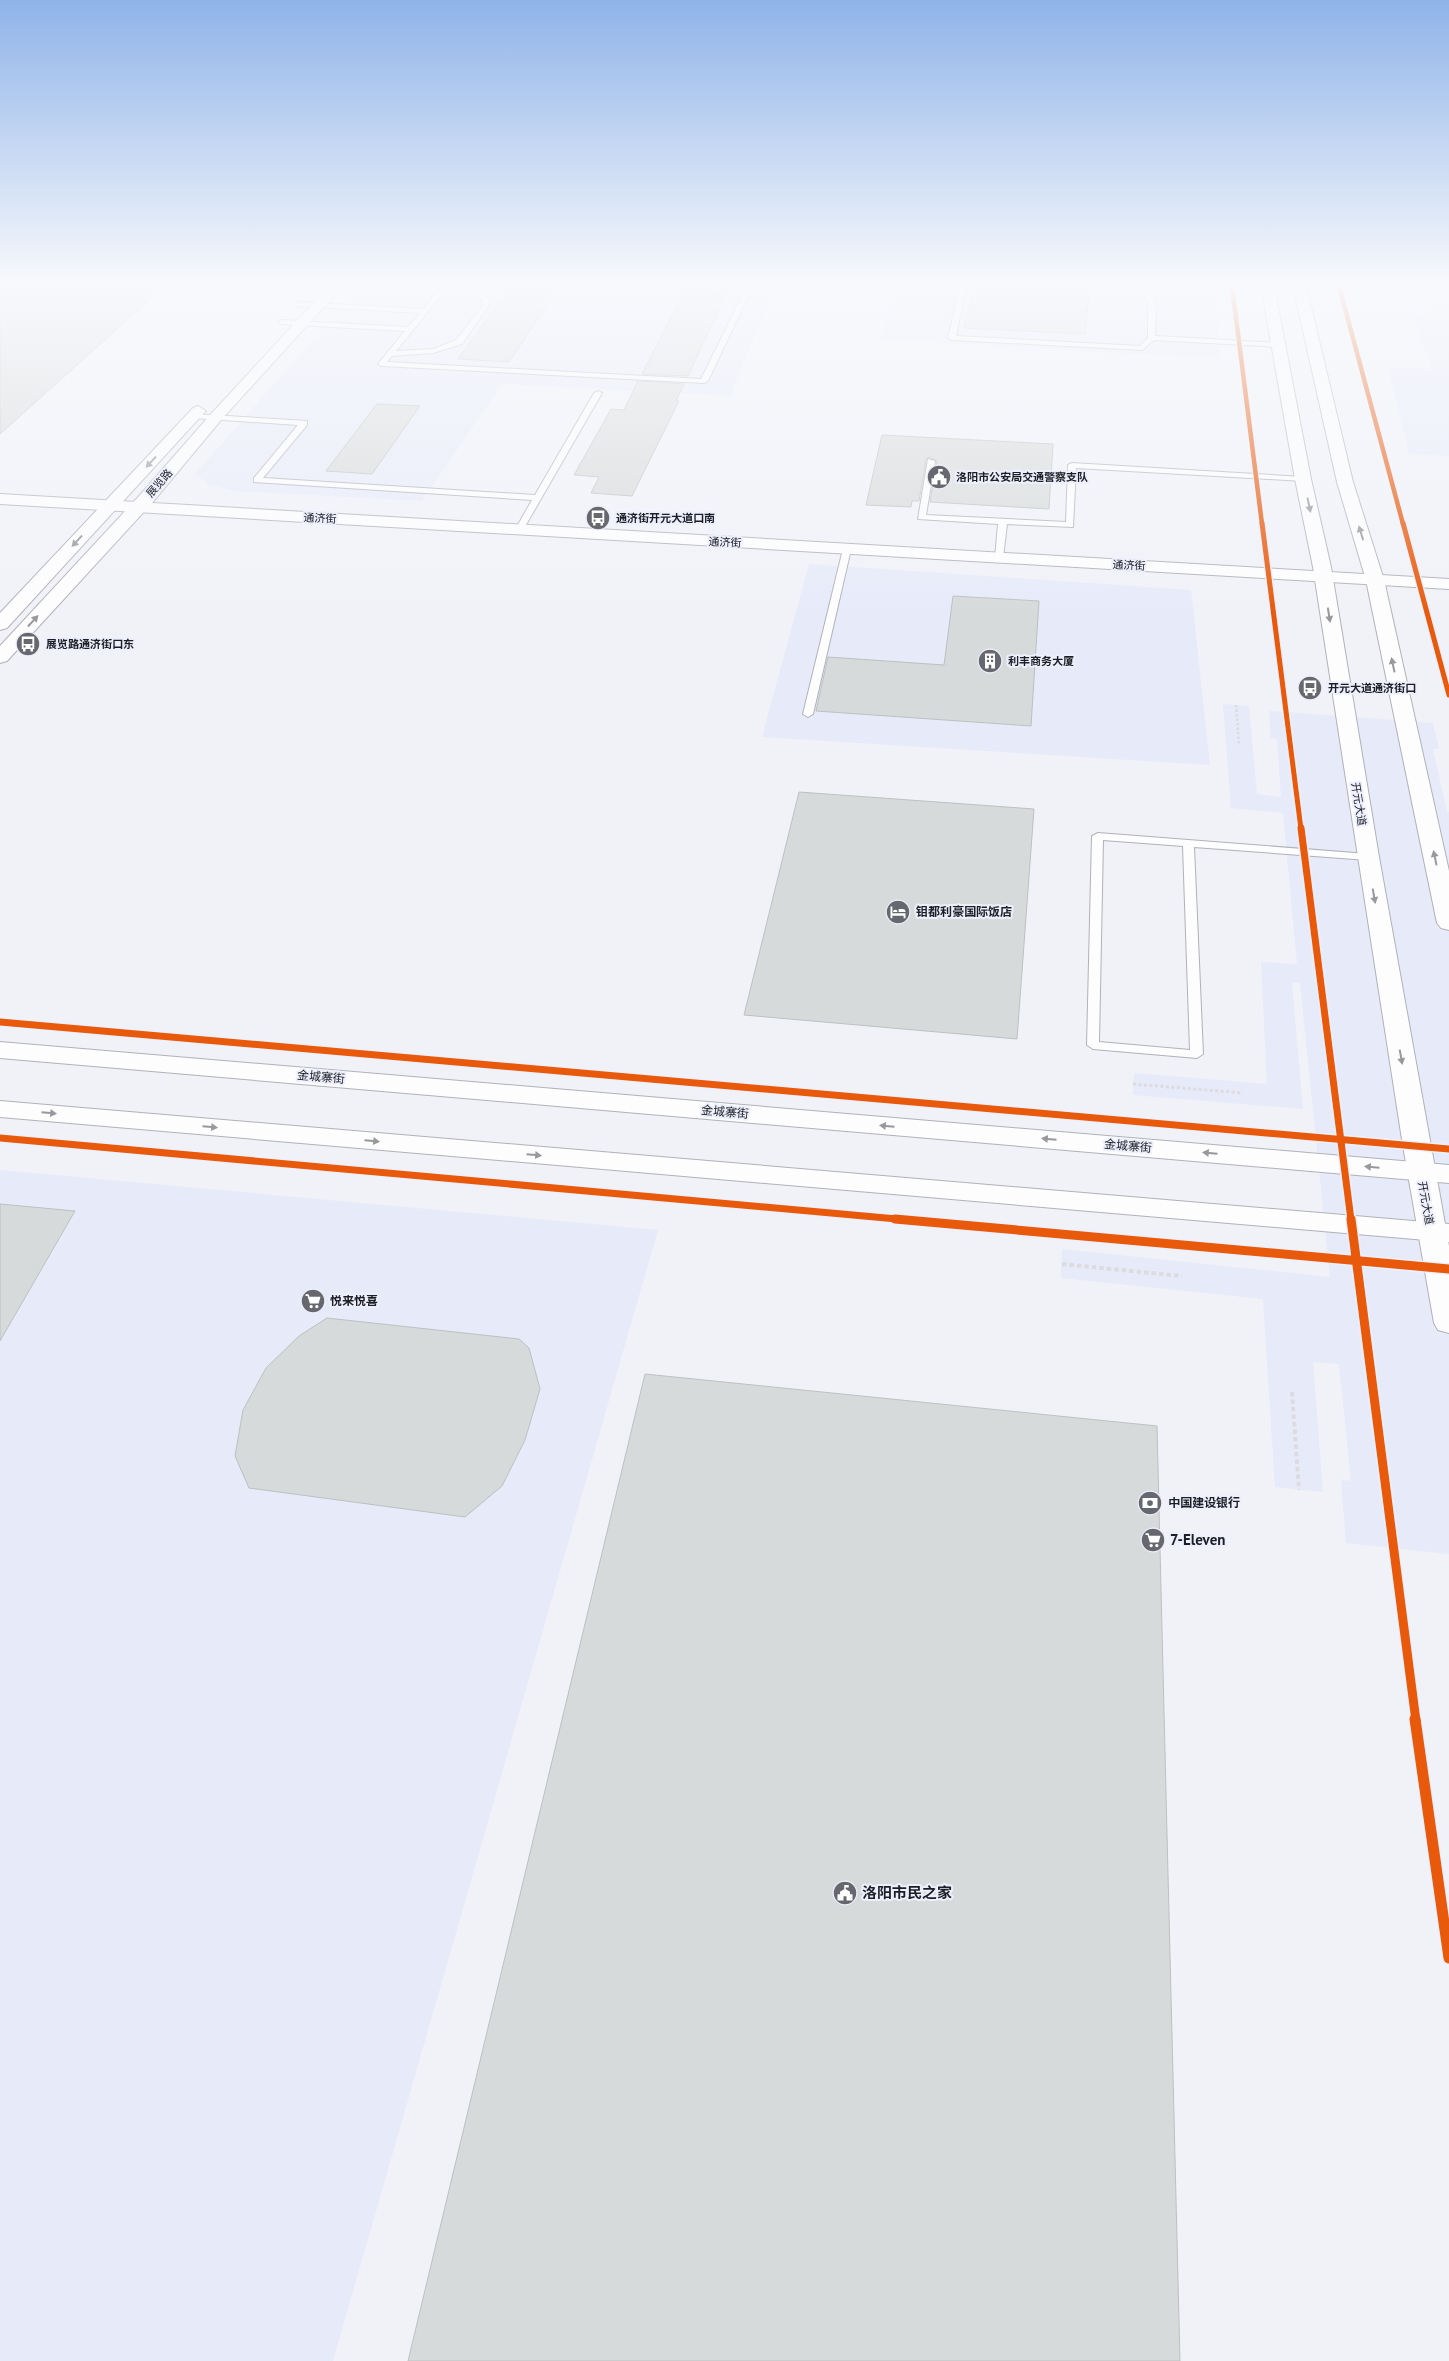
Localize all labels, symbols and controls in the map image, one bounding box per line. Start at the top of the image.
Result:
one-way arrow [145,456,156,469]
public building icon: 洛阳市公安局交通警察支队 [926,464,952,490]
street label: 展览路 [143,466,175,500]
place label: 洛阳市公安局交通警察支队 [956,470,1088,484]
one-way arrow [1305,498,1313,513]
bus stop icon: 通济街开元大道口南 [585,505,611,531]
street label: 通济街 [303,510,337,526]
place label: 通济街开元大道口南 [616,511,715,525]
one-way arrow [1357,525,1365,540]
street label: 通济街 [708,534,742,550]
one-way arrow [71,535,83,547]
street label: 通济街 [1112,557,1146,573]
one-way arrow [1326,607,1334,623]
one-way arrow [27,615,39,627]
bus stop icon: 展览路通济街口东 [15,631,41,657]
place label: 展览路通济街口东 [46,637,134,651]
building icon: 利丰商务大厦 [977,648,1003,674]
place label: 利丰商务大厦 [1008,654,1074,668]
one-way arrow [1389,657,1397,672]
bus stop icon: 开元大道通济街口 [1297,675,1323,701]
place label: 开元大道通济街口 [1328,681,1416,695]
street label: 开元大道 [1349,781,1369,827]
one-way arrow [1431,850,1439,865]
one-way arrow [1371,889,1379,905]
hotel icon: 钼都利豪国际饭店 [885,899,911,925]
place label: 钼都利豪国际饭店 [916,904,1012,919]
one-way arrow [1398,1049,1406,1065]
street label: 金城寨街 [296,1067,346,1086]
street label: 金城寨街 [700,1102,750,1121]
one-way arrow [41,1109,57,1117]
one-way arrow [878,1121,894,1129]
one-way arrow [203,1123,219,1131]
one-way arrow [1040,1135,1056,1143]
street label: 金城寨街 [1103,1136,1153,1155]
one-way arrow [365,1137,381,1145]
one-way arrow [1202,1149,1218,1157]
one-way arrow [527,1151,543,1159]
one-way arrow [1364,1163,1380,1171]
street label: 开元大道 [1415,1180,1437,1226]
supermarket icon: 悦来悦喜 [300,1288,326,1314]
place label: 悦来悦喜 [330,1293,378,1308]
bank icon: 中国建设银行 [1137,1490,1163,1516]
place label: 中国建设银行 [1168,1495,1240,1510]
supermarket icon: 7-Eleven [1140,1527,1166,1553]
place label: 7-Eleven [1170,1530,1225,1549]
public building icon: 洛阳市民之家 [832,1880,858,1906]
place label: 洛阳市民之家 [862,1883,952,1902]

